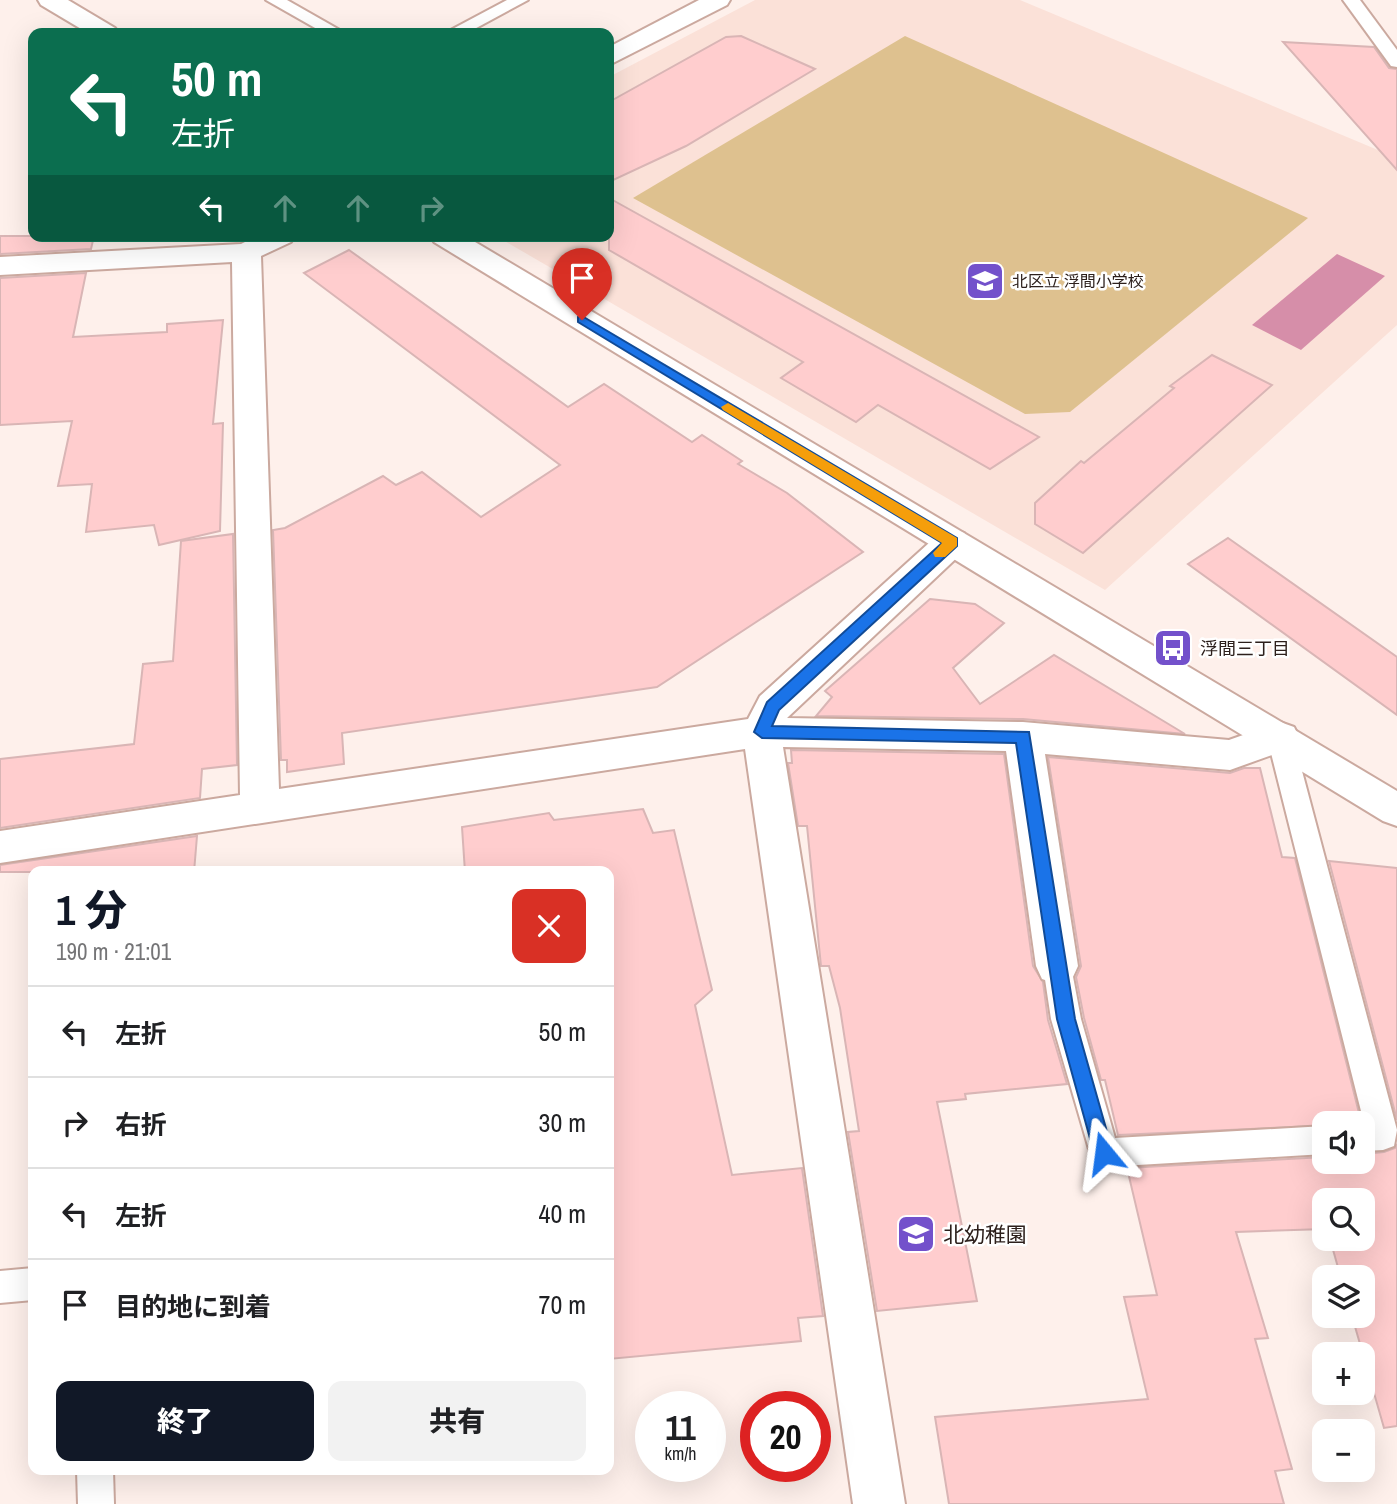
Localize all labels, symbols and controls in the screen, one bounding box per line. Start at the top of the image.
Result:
text: 50 m [171,45,263,111]
icon: left [56,56,147,147]
text: 左折 [171,112,235,155]
icon: left [193,189,231,227]
icon: ahead [266,189,304,227]
icon: ahead [339,189,377,227]
icon: right [412,189,450,227]
pin [552,248,612,320]
icon: arrive [563,259,601,297]
school or university icon: 北区立 浮間小学校 [964,260,1006,302]
place label: 北区立 浮間小学校 [1012,270,1144,292]
bus stop icon: 浮間三丁目 [1152,627,1194,669]
place label: 浮間三丁目 [1200,636,1290,661]
text: 1 分 [56,882,127,938]
button: close [512,889,586,963]
text: 190 m · 21:01 [56,936,171,967]
icon: left [56,1013,94,1051]
text: 50 m [539,1014,586,1049]
text: 左折 [115,1016,167,1051]
icon: right [56,1104,94,1142]
text: 30 m [539,1105,586,1140]
text: 右折 [115,1107,167,1142]
map controls [1312,1111,1375,1482]
button: sound [1312,1111,1375,1174]
position arrow [1067,1116,1141,1190]
button: search [1312,1188,1375,1251]
icon: left [56,1195,94,1233]
text: 40 m [539,1196,586,1231]
text: 左折 [115,1198,167,1233]
school or university icon: 北幼稚園 [895,1213,937,1255]
place label: 北幼稚園 [943,1220,1027,1249]
button: layers [1312,1265,1375,1328]
icon: arrive [56,1286,94,1324]
text: 70 m [539,1287,586,1322]
text: 目的地に到着 [115,1289,271,1324]
button: + [1312,1342,1375,1405]
button: 終了 [56,1381,314,1461]
button: 共有 [328,1381,586,1461]
speed limit sign: 20 [740,1391,831,1482]
text: 11 [665,1404,696,1451]
button: − [1312,1419,1375,1482]
text: km/h [665,1441,697,1466]

